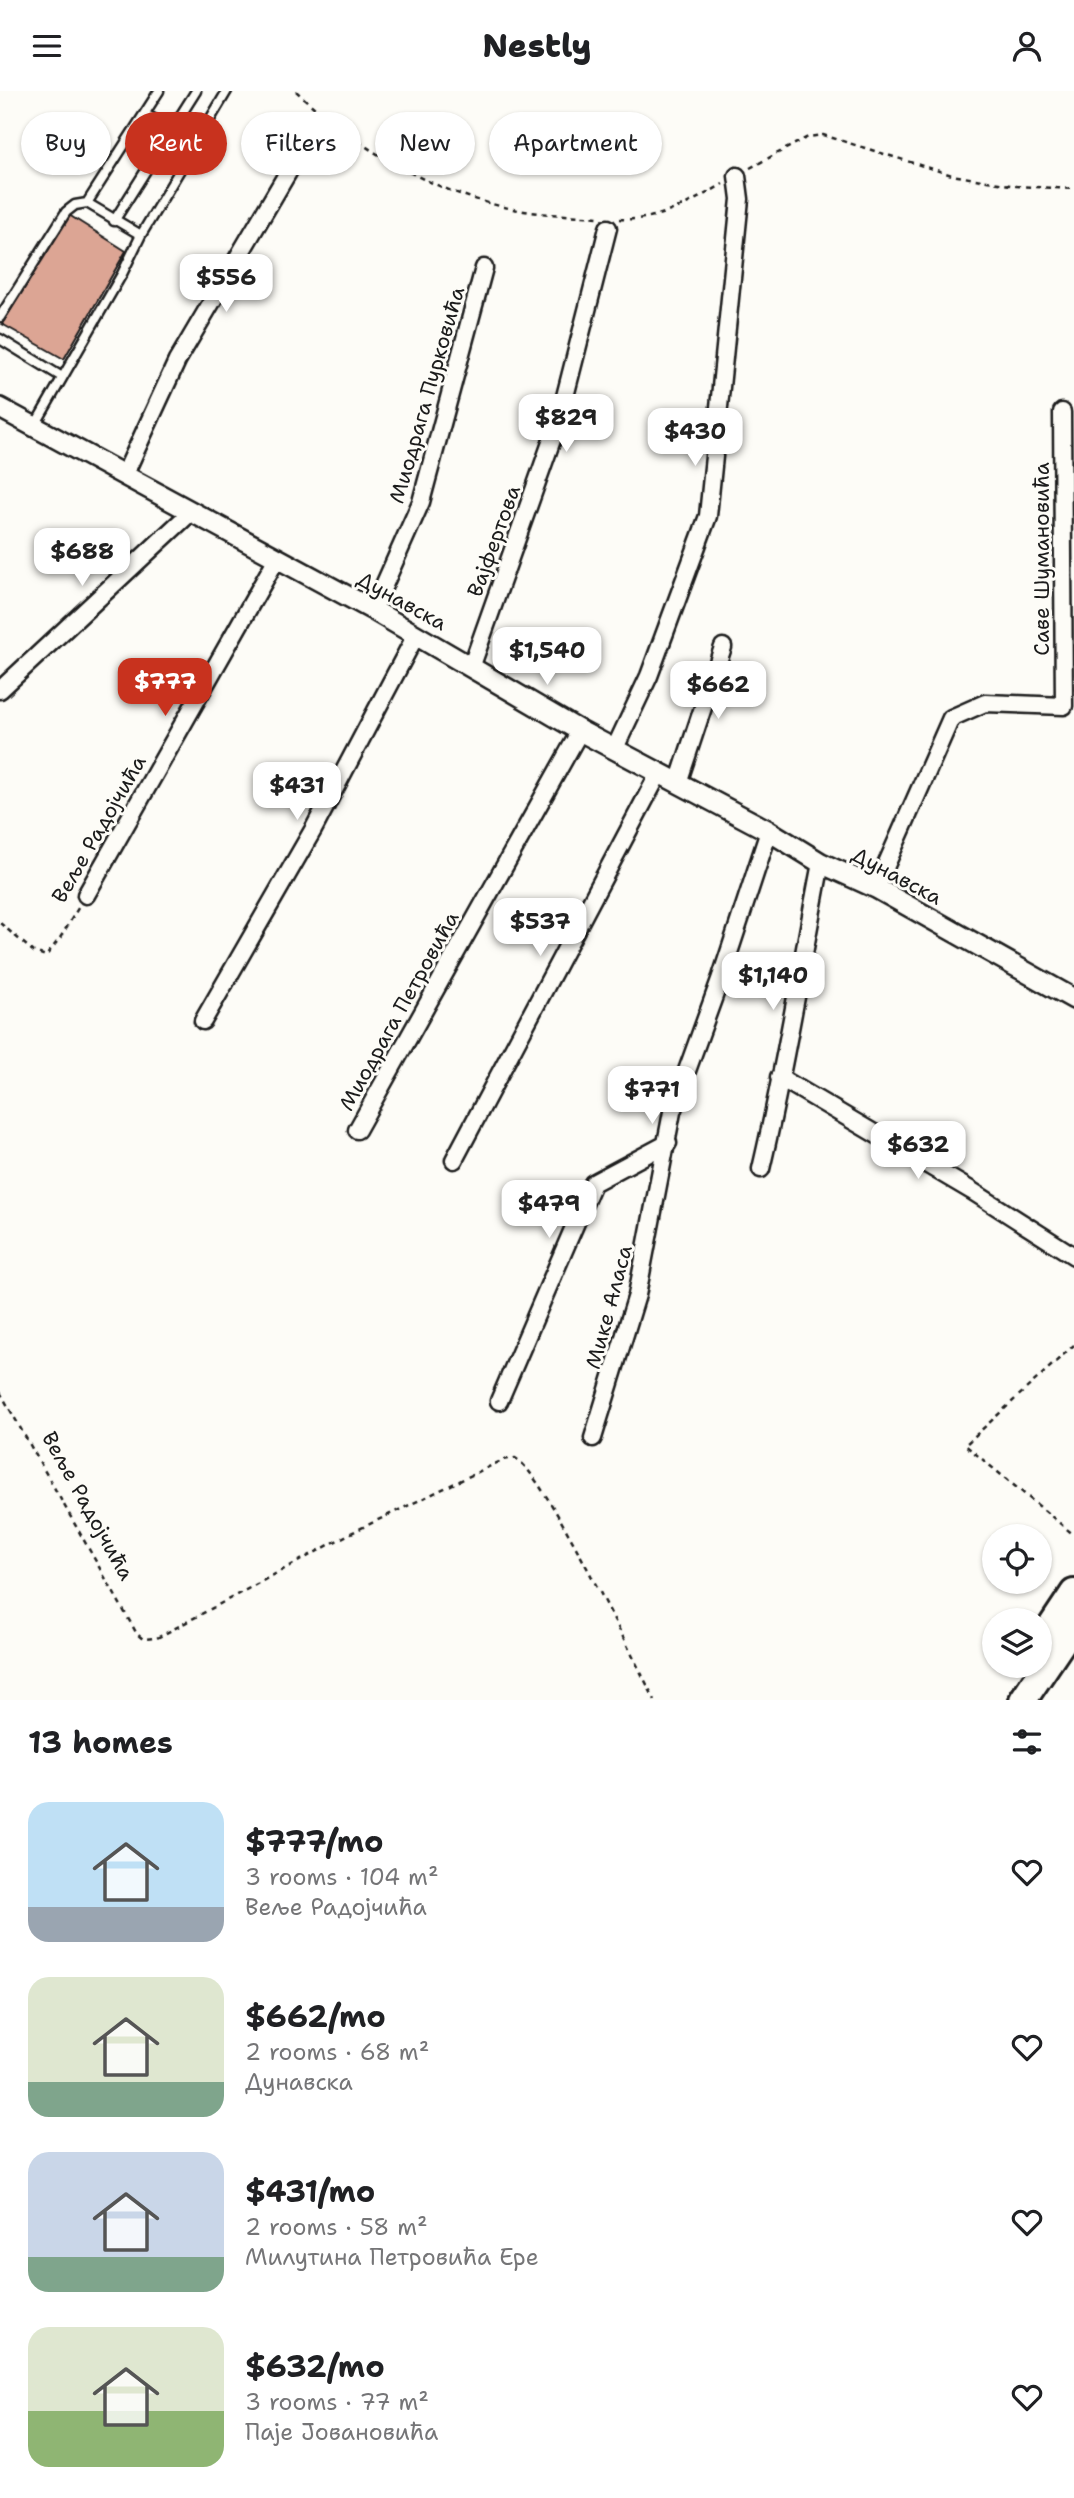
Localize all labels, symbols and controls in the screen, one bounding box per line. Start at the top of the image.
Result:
text: Nestly [482,24,592,67]
icon: menu [28,27,66,65]
icon: person [1008,27,1046,65]
chip: Buy [21,112,111,175]
chip: Rent [125,112,227,175]
chip: Filters [241,112,361,175]
chip: New [375,112,475,175]
chip: Apartment [489,112,662,175]
pin: $556 [185,255,267,314]
text: $556 [196,262,256,292]
street label: Миодрага Пурковића [383,283,471,507]
pin: $829 [525,395,607,454]
text: $829 [535,402,597,432]
pin: $430 [654,409,736,468]
text: $430 [664,416,726,446]
street label: Саве Шумановића [1028,462,1056,656]
street label: Вајфертова [461,481,527,601]
pin: $688 [41,529,123,588]
text: $688 [50,536,114,566]
street label: Дунавска [352,565,452,637]
pin: $1,540 [490,627,604,687]
text: $1,540 [508,635,586,665]
pin: $777 [124,659,206,718]
pin: $662 [677,661,759,721]
text: $777 [134,666,196,696]
text: $662 [686,669,750,699]
street label: Веље Радојчића [45,750,153,908]
pin: $431 [256,763,338,822]
text: $431 [269,770,325,800]
street label: Дунавска [847,841,947,911]
pin: $537 [499,899,581,958]
street label: Миодрага Петровића [333,906,465,1116]
text: $537 [509,906,571,936]
pin: $1,140 [716,953,830,1012]
text: $1,140 [738,960,808,990]
pin: $771 [611,1067,693,1126]
text: $771 [624,1074,680,1104]
pin: $632 [877,1121,959,1181]
text: $632 [887,1129,949,1159]
pin: $479 [508,1181,590,1240]
text: $479 [518,1188,580,1218]
street label: Мике Аласа [579,1242,639,1372]
street label: Веље Радојчића [35,1427,141,1585]
map controls [982,1524,1052,1678]
button: locate [982,1524,1052,1594]
button: layers [982,1608,1052,1678]
text: 13 homes [28,1722,173,1763]
icon: filters [1008,1723,1046,1761]
text: $777/mo [245,1821,383,1862]
icon: home [84,1830,168,1914]
icon: heart [1008,1853,1046,1891]
text: 3 rooms · 104 m² [245,1862,438,1892]
text: Веље Радојчића [245,1892,427,1922]
text: $662/mo [245,1996,386,2037]
icon: home [84,2005,168,2089]
icon: heart [1008,2028,1046,2066]
text: 2 rooms · 68 m² [245,2037,429,2067]
text: Дунавска [245,2067,353,2097]
text: $431/mo [245,2171,375,2212]
icon: home [84,2180,168,2264]
icon: heart [1008,2203,1046,2241]
text: 2 rooms · 58 m² [245,2212,428,2242]
text: Милутина Петровића Ере [245,2242,539,2272]
text: $632/mo [245,2346,385,2387]
icon: home [84,2355,168,2439]
icon: heart [1008,2378,1046,2416]
text: 3 rooms · 77 m² [245,2387,429,2417]
text: Паје Јовановића [245,2417,438,2447]

